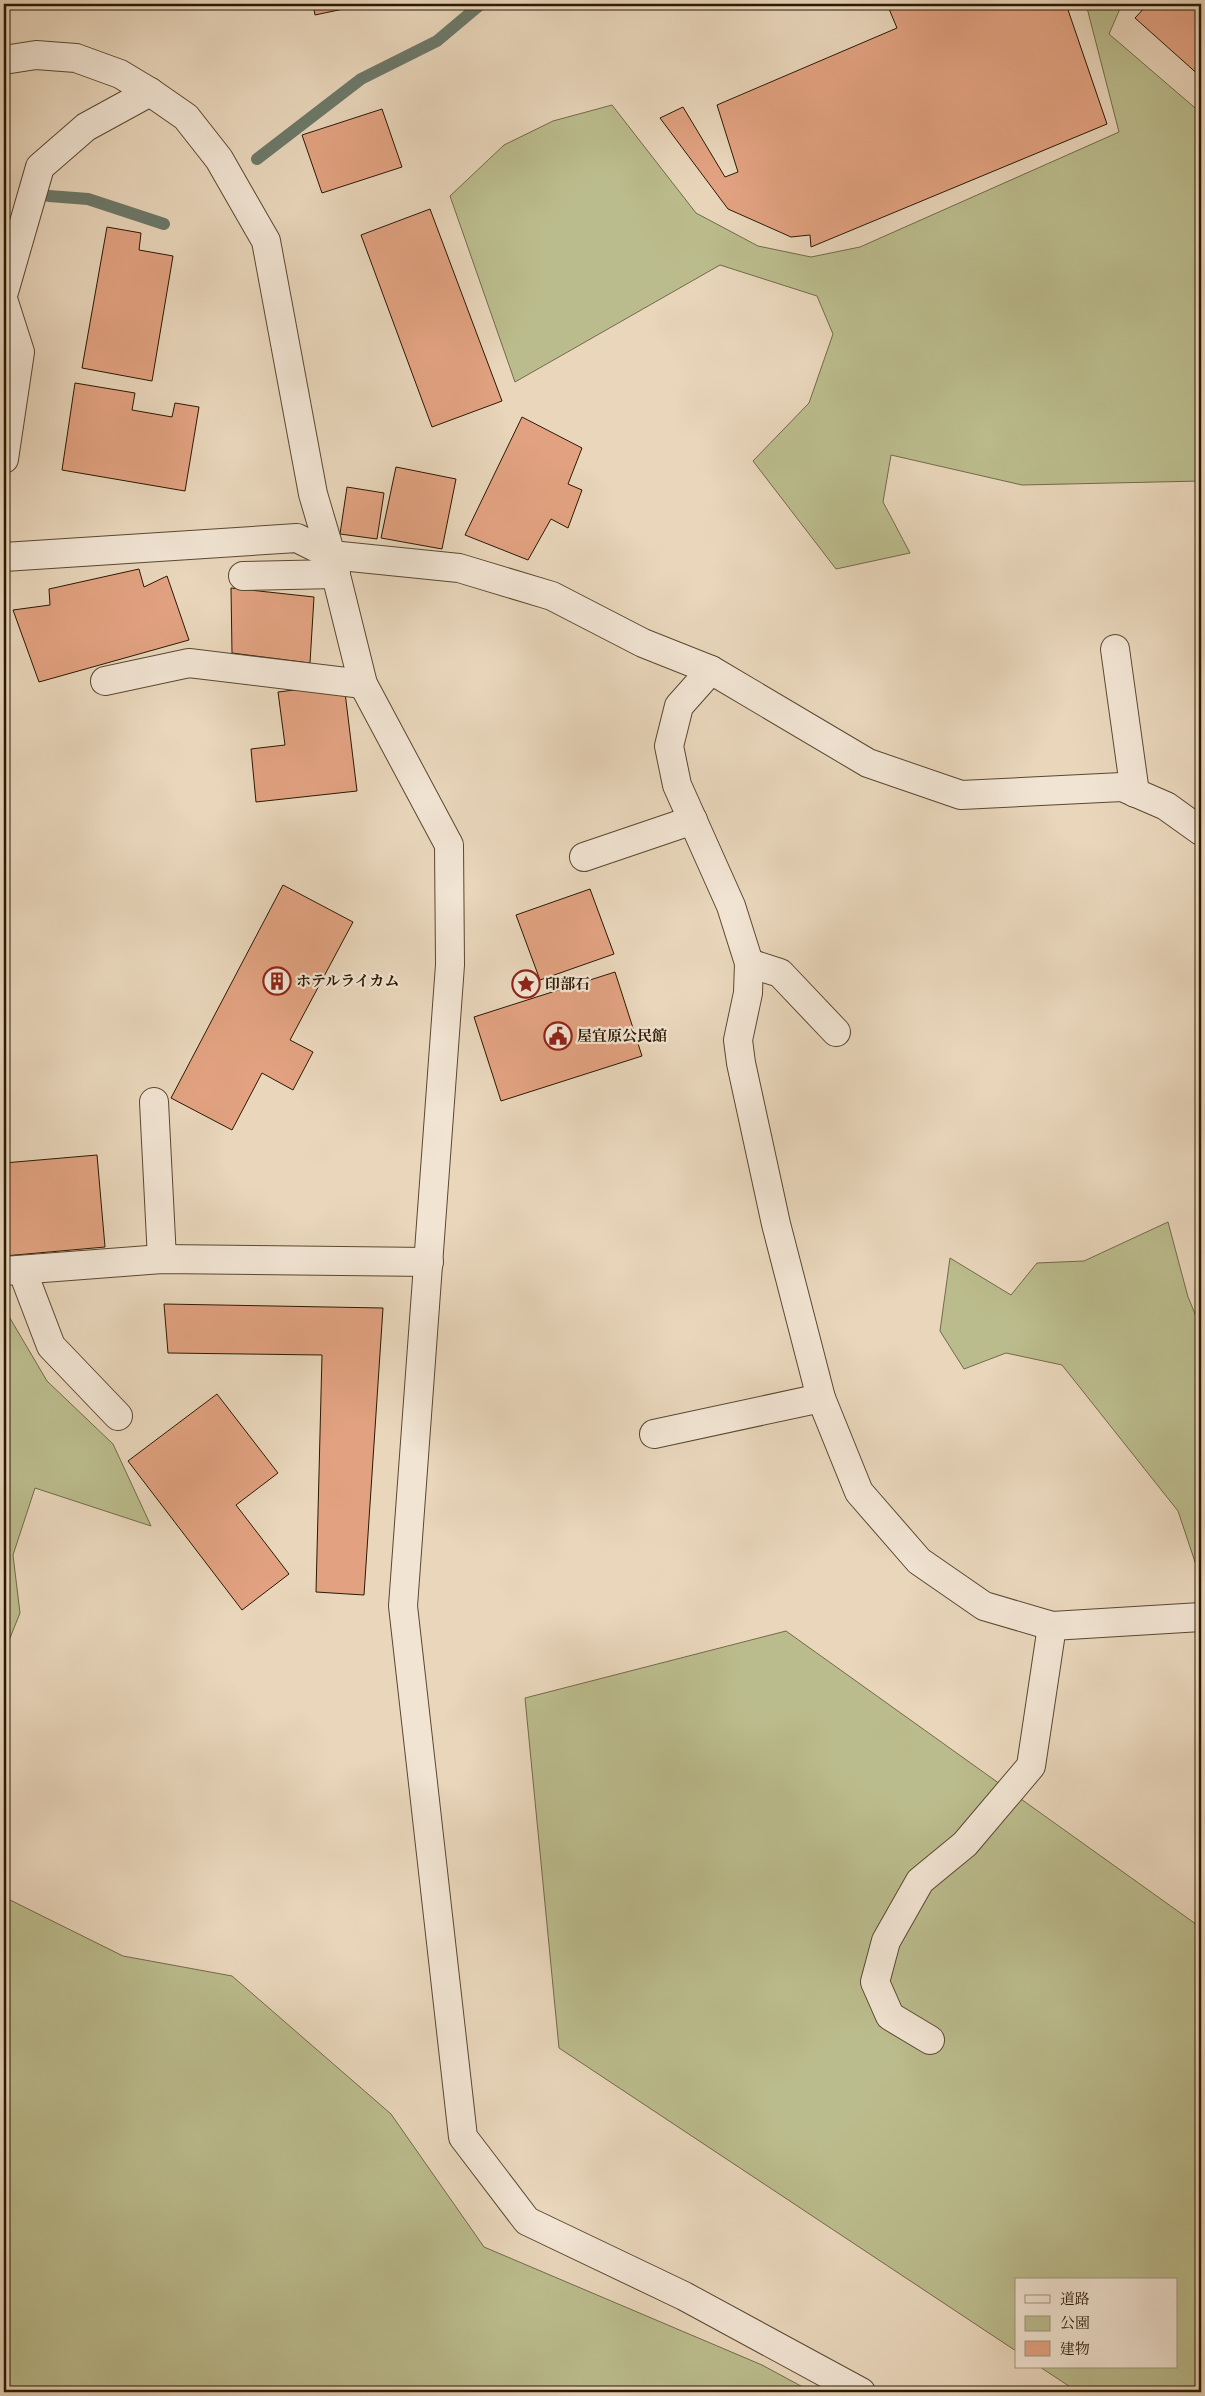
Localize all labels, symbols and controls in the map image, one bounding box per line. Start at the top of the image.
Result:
building icon: ホテルライカム [262,966,292,996]
place icon: 印部石 [511,969,541,999]
place label: ホテルライカム [296,970,399,991]
place label: 印部石 [545,973,590,994]
public building icon: 屋宜原公民館 [543,1021,573,1051]
place label: 屋宜原公民館 [577,1025,667,1046]
legend [1015,2278,1178,2368]
text: 道路 [1060,2288,1090,2309]
text: 公園 [1060,2312,1090,2333]
text: 建物 [1060,2338,1090,2359]

